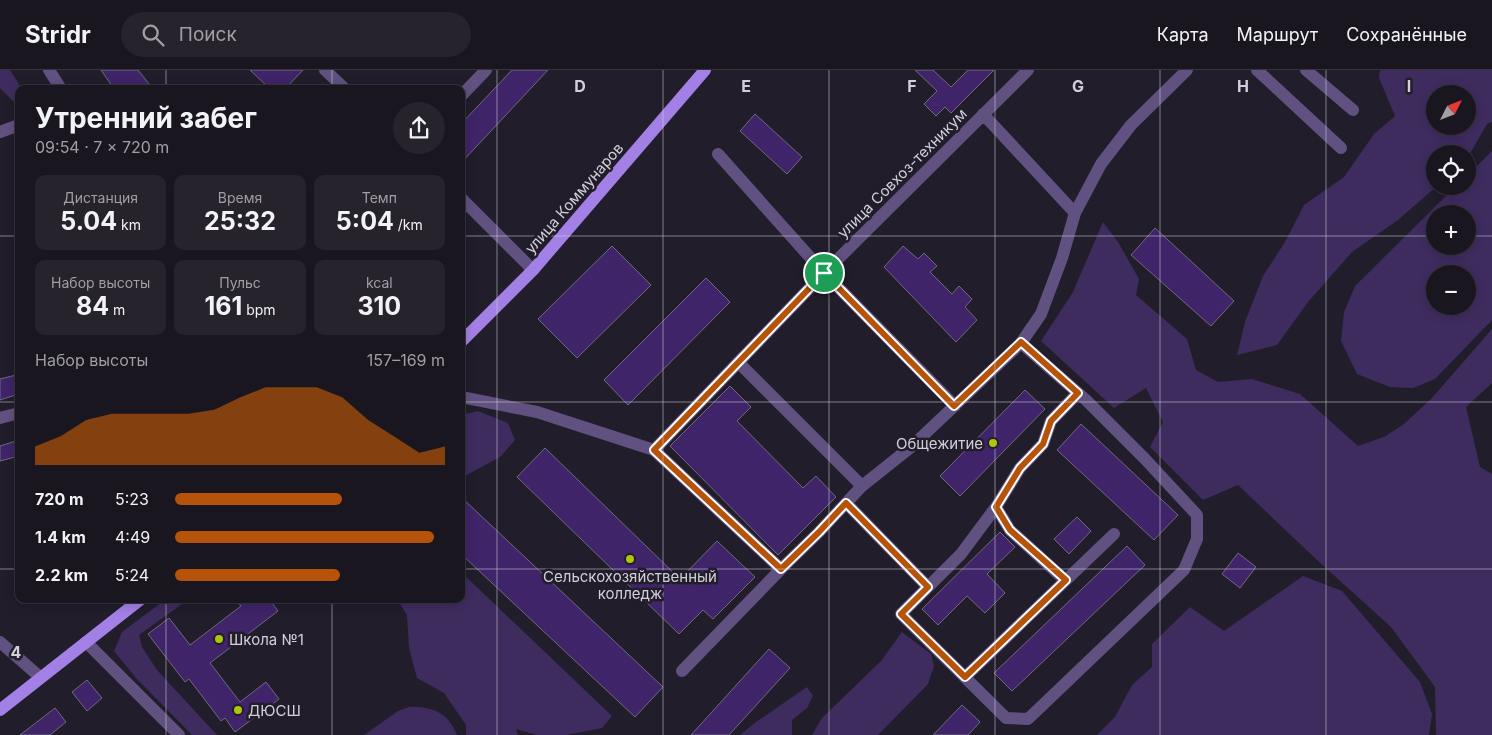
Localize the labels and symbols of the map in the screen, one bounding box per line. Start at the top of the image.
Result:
text: D [574,76,586,96]
text: E [741,76,751,96]
text: F [907,76,917,96]
text: G [1072,76,1084,96]
text: H [1237,76,1249,96]
text: I [1407,76,1411,96]
north arrow [1426,85,1476,135]
street label: улица Совхоз-техникум [833,104,971,242]
street label: улица Коммунаров [521,139,627,257]
pin [803,252,845,294]
place label: Общежитие [896,434,983,453]
marker: Общежитие [987,437,999,449]
marker: Сельскохозяйственный колледж [624,553,636,565]
place label: Сельскохозяйственный колледж [543,567,717,603]
place label: Школа №1 [229,630,304,649]
marker: Школа №1 [213,633,225,645]
text: 4 [11,642,22,662]
place label: ДЮСШ [248,701,301,720]
marker: ДЮСШ [232,704,244,716]

